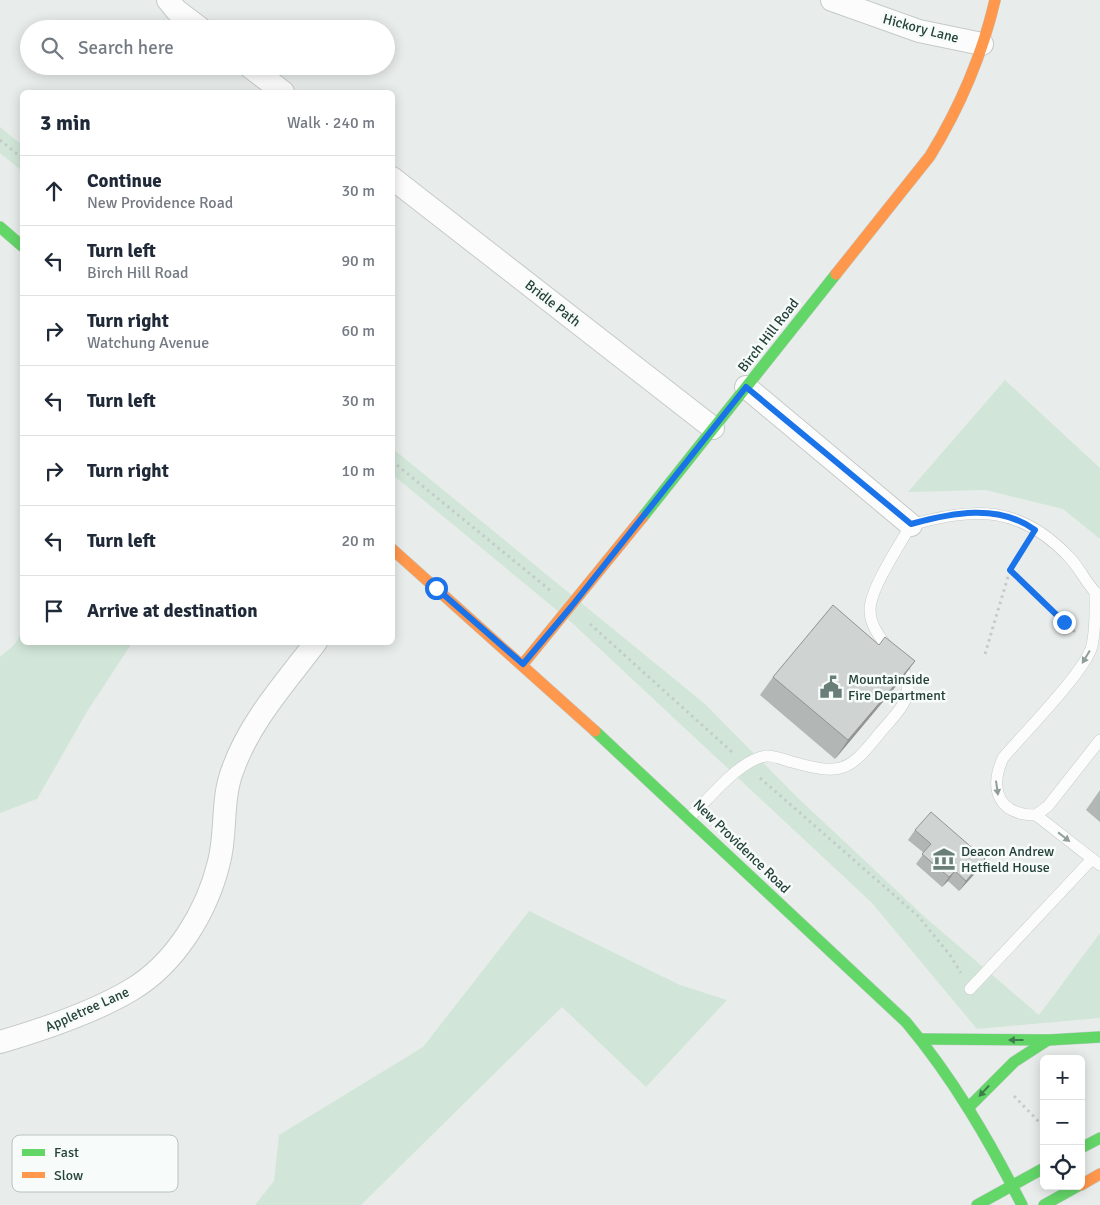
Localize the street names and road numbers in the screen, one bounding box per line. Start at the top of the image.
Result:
street label: Hickory Lane [881,10,961,47]
street label: Bridle Path [521,276,584,330]
street label: Birch Hill Road [734,295,802,376]
street label: New Providence Road [690,796,794,897]
street label: Appletree Lane [43,983,132,1036]

